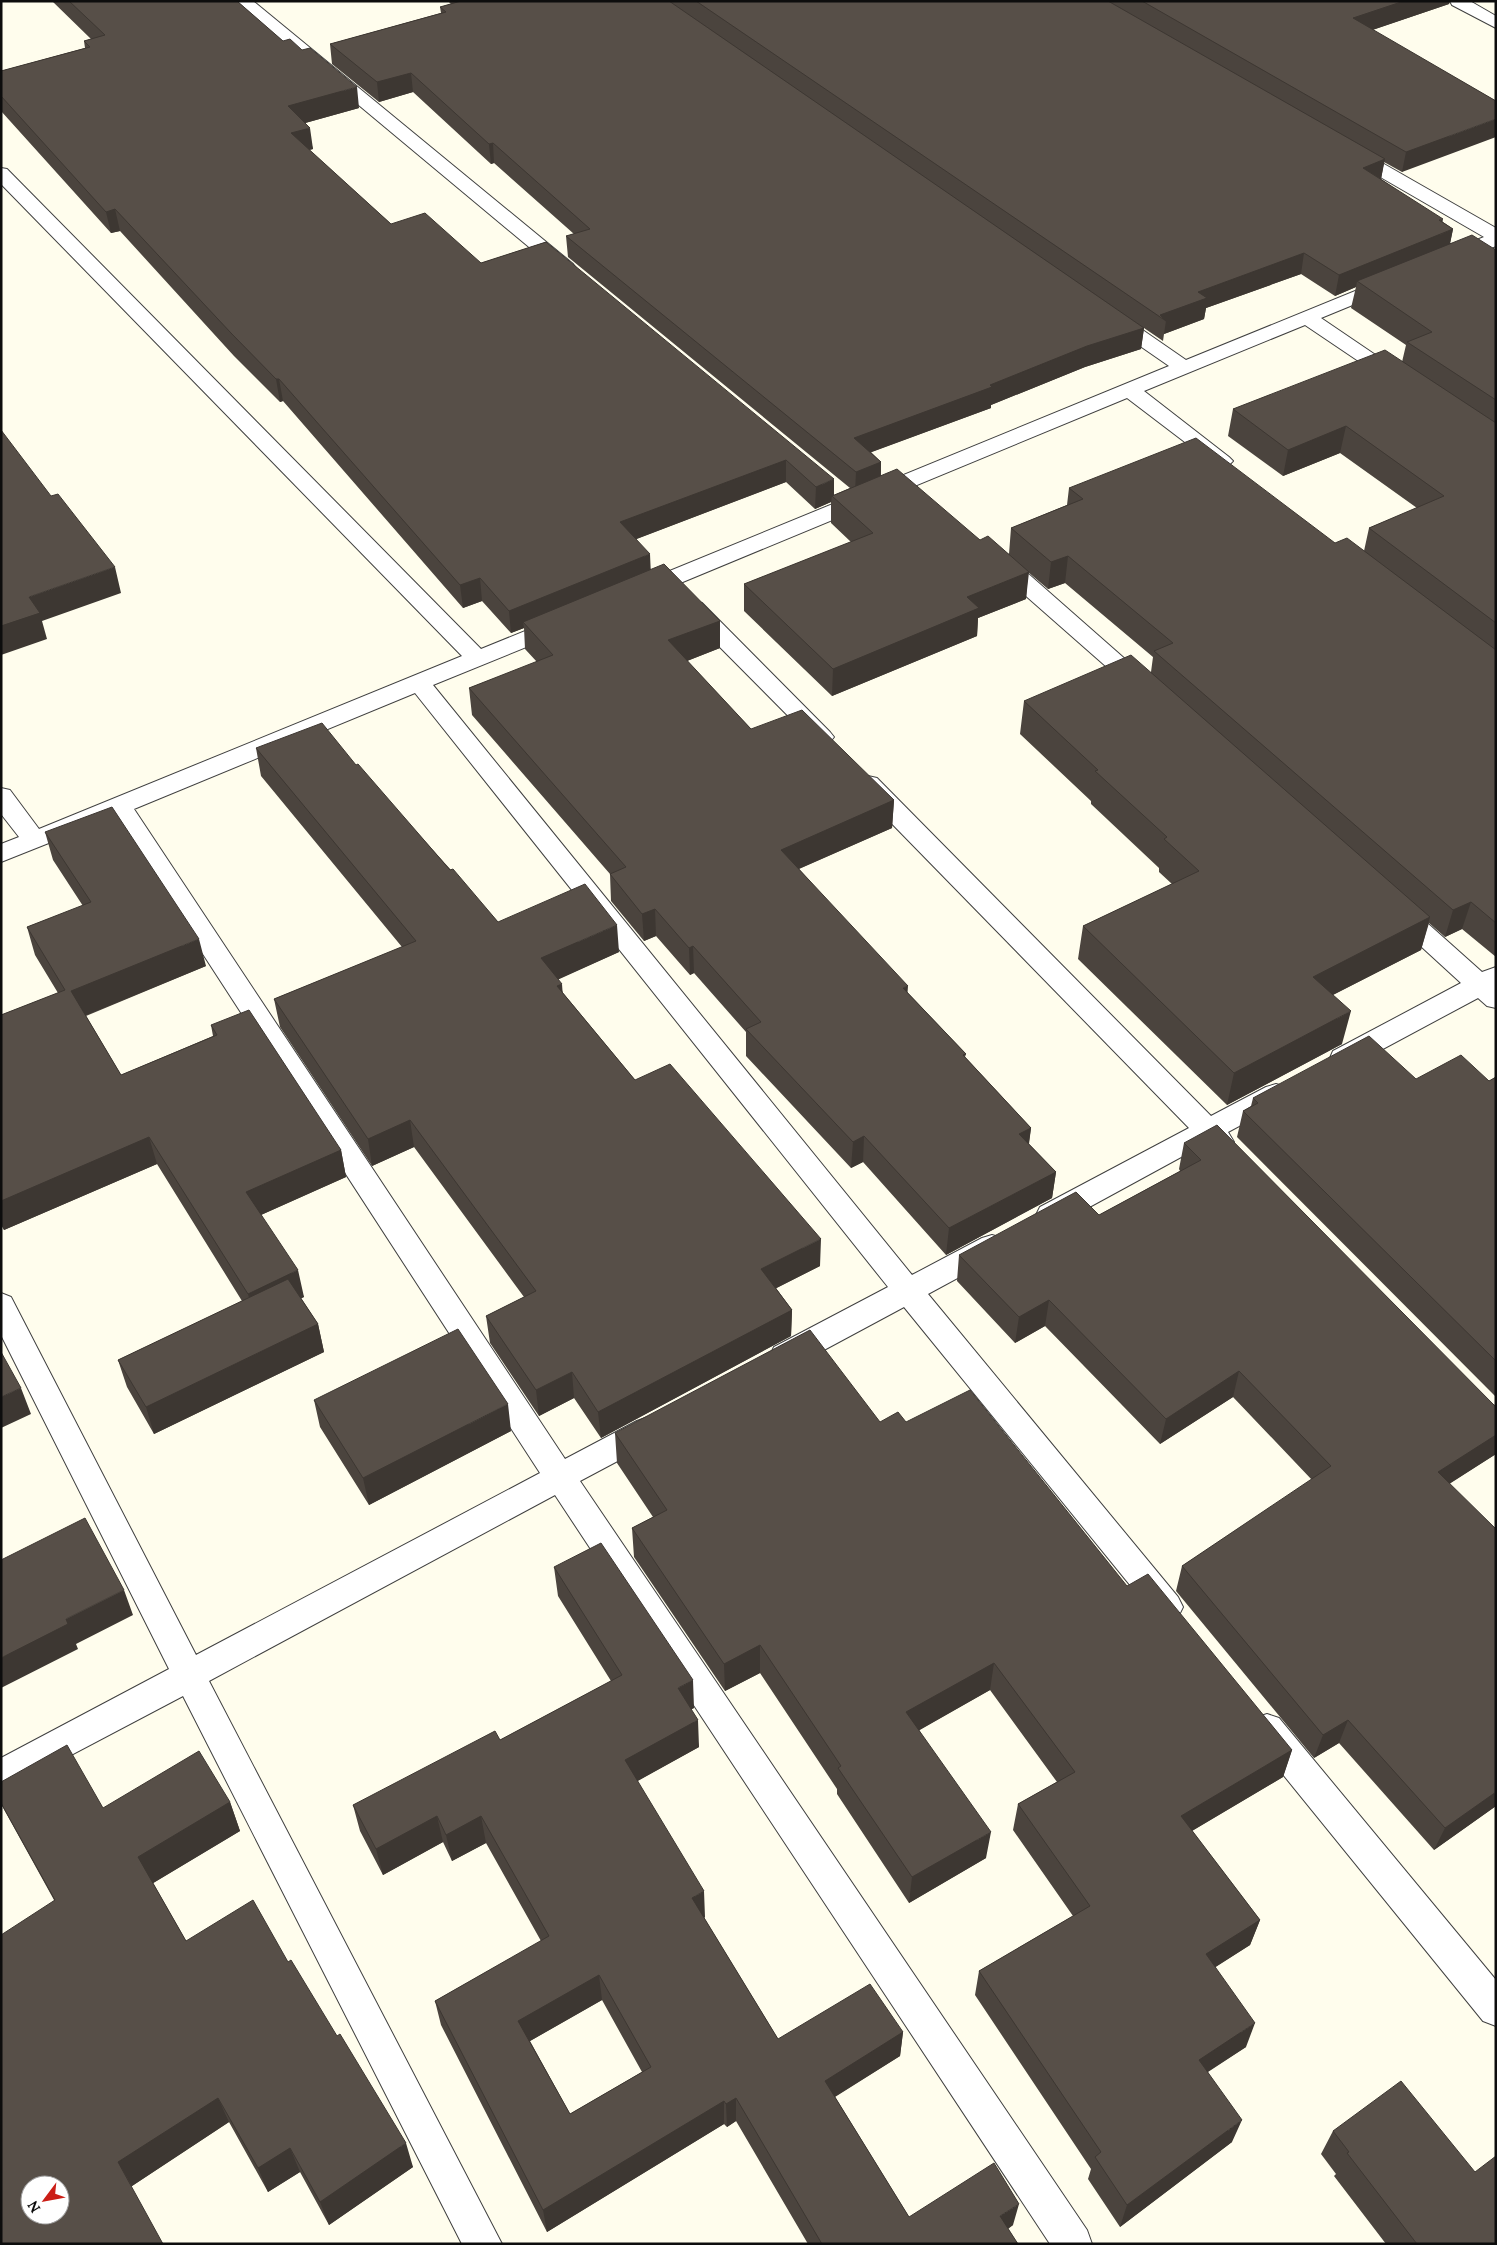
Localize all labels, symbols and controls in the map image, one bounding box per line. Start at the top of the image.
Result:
north arrow [20,2175,70,2225]
text: N [23,2197,44,2216]

